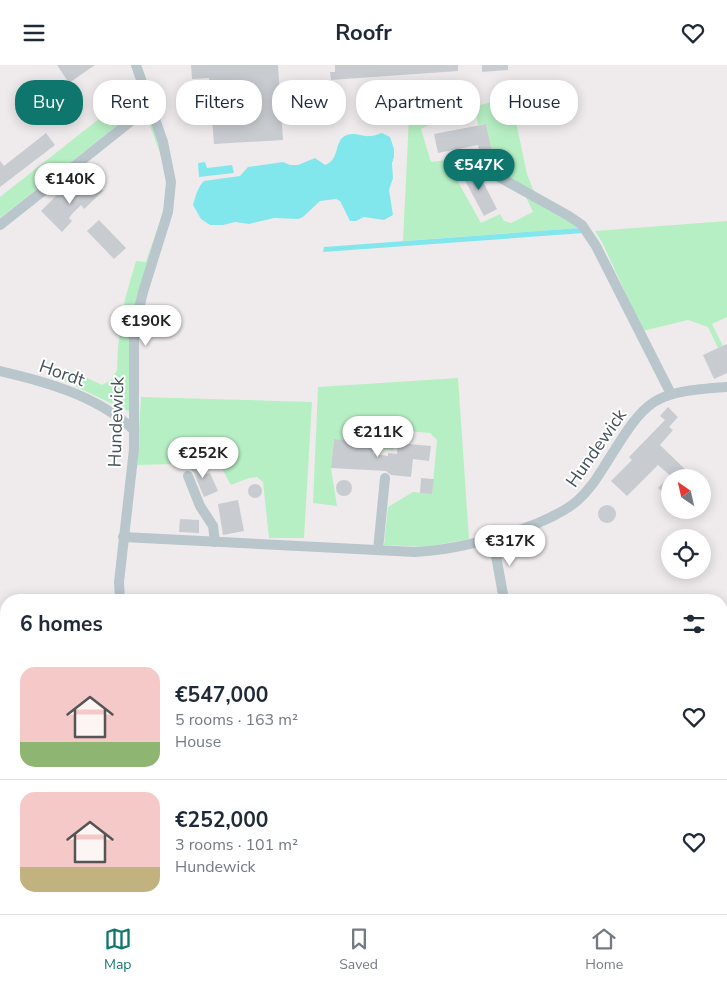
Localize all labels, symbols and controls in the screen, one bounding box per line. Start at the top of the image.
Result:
text: Roofr [335,18,392,48]
icon: menu [20,19,48,47]
icon: heart [679,19,707,47]
chip: Buy [15,80,83,125]
chip: Rent [93,80,166,125]
chip: Filters [176,80,262,125]
chip: New [272,80,346,125]
chip: Apartment [356,80,480,125]
chip: House [490,80,578,125]
pin: €547K [444,149,514,191]
text: €547K [454,154,504,176]
pin: €140K [35,163,105,205]
text: €140K [45,168,95,190]
pin: €190K [111,305,181,347]
text: €190K [121,310,171,332]
street label: Hordt [36,354,89,392]
street label: Hundewick [102,375,130,468]
street label: Hundewick [560,403,632,492]
pin: €211K [343,415,413,458]
text: €211K [353,421,403,443]
pin: €252K [168,437,238,479]
text: €252K [178,442,228,464]
north arrow [661,469,711,519]
map controls [661,469,711,579]
pin: €317K [475,525,545,567]
button: locate [661,529,711,579]
text: €317K [485,530,535,552]
text: 6 homes [20,610,103,638]
icon: filters [680,610,708,638]
text: €547,000 [175,681,268,709]
icon: home [60,687,120,747]
icon: heart [680,703,708,731]
text: 5 rooms · 163 m² [175,709,298,731]
text: House [175,731,221,753]
text: €252,000 [175,806,268,834]
icon: home [60,812,120,872]
icon: heart [680,828,708,856]
text: 3 rooms · 101 m² [175,834,298,856]
text: Hundewick [175,856,256,878]
tab: Map [104,925,132,974]
tab: Saved [339,925,378,974]
tab: Home [585,925,623,974]

